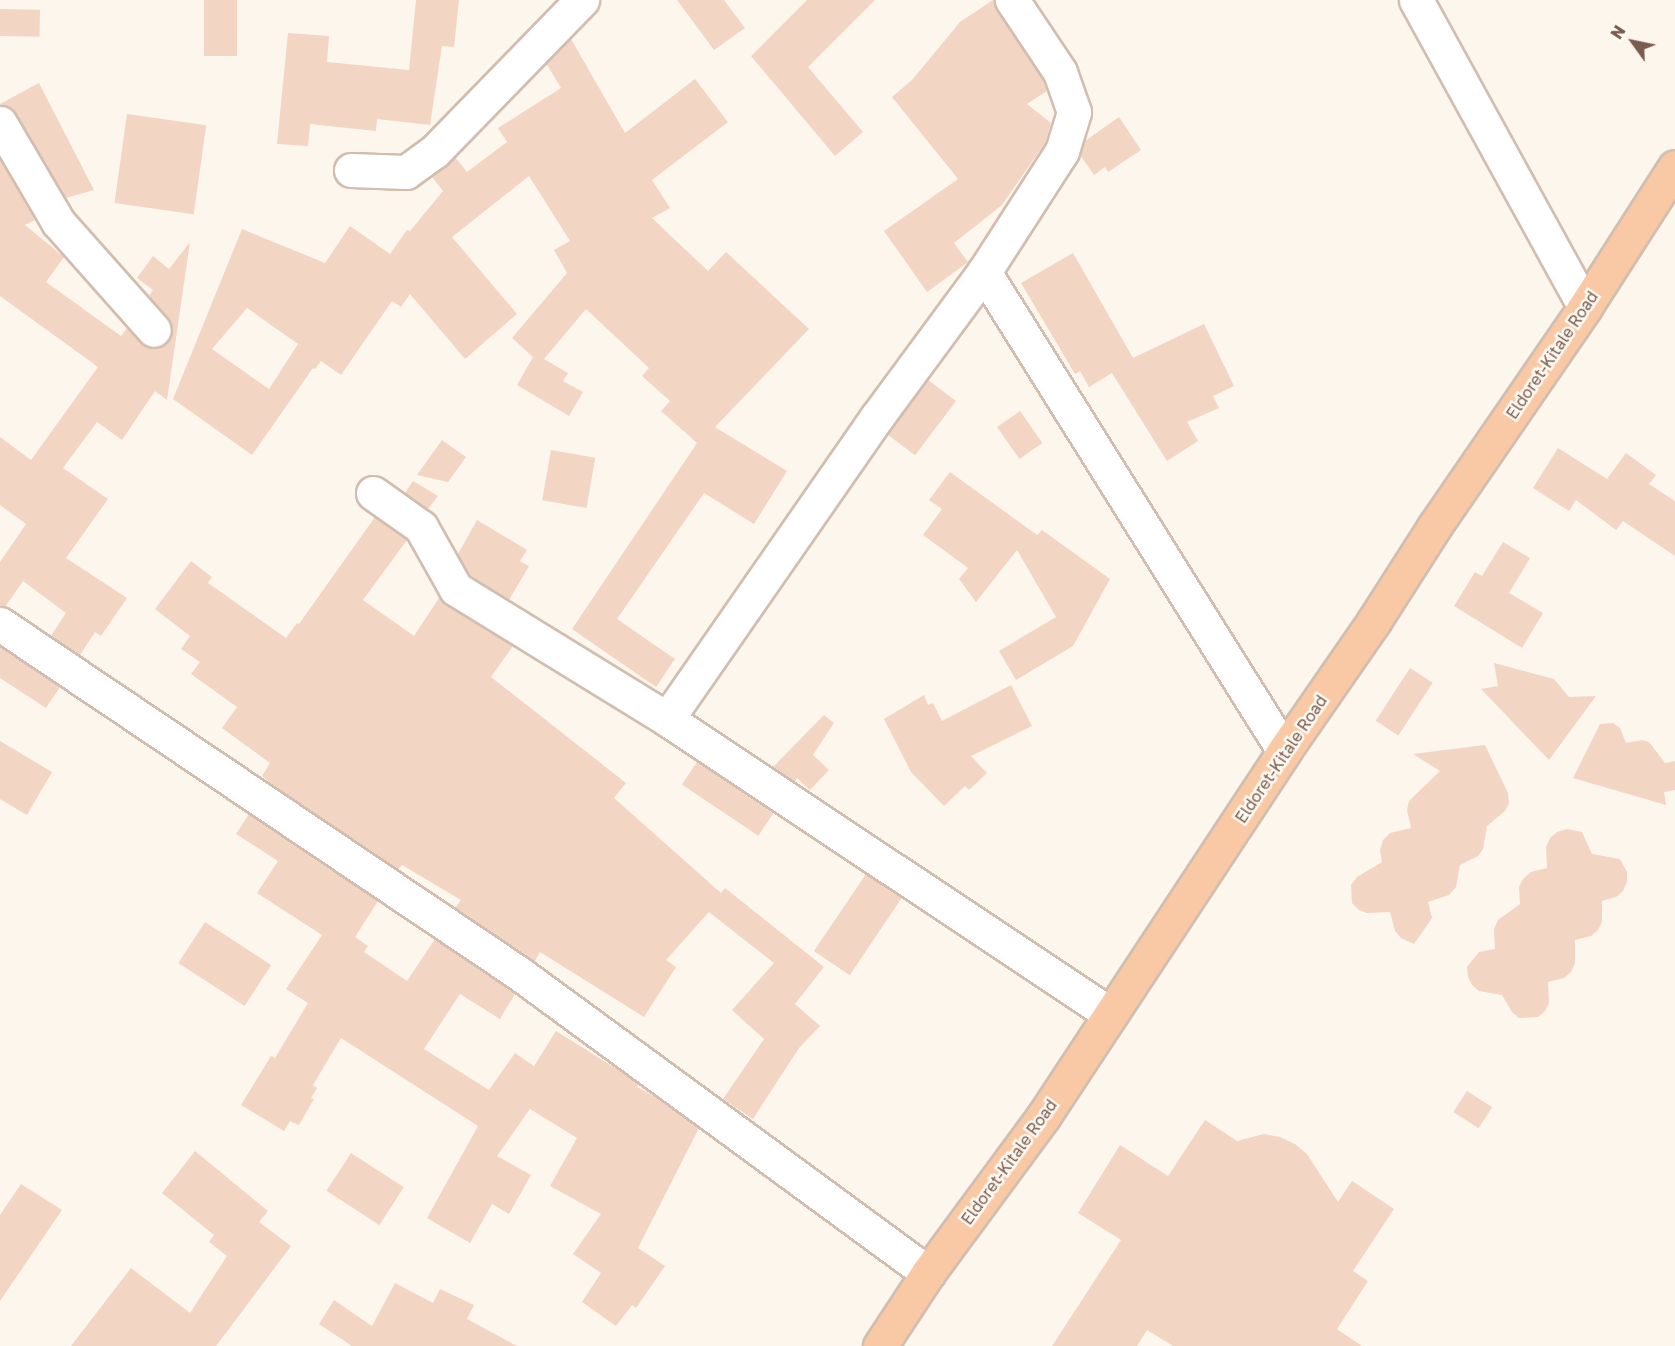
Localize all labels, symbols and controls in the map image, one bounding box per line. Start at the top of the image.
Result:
north arrow [1603,12,1663,72]
text: N [1606,22,1630,43]
street label: Eldoret-Kitale Road [1502,288,1602,422]
street label: Eldoret-Kitale Road [1231,692,1331,826]
street label: Eldoret-Kitale Road [957,1096,1061,1228]

